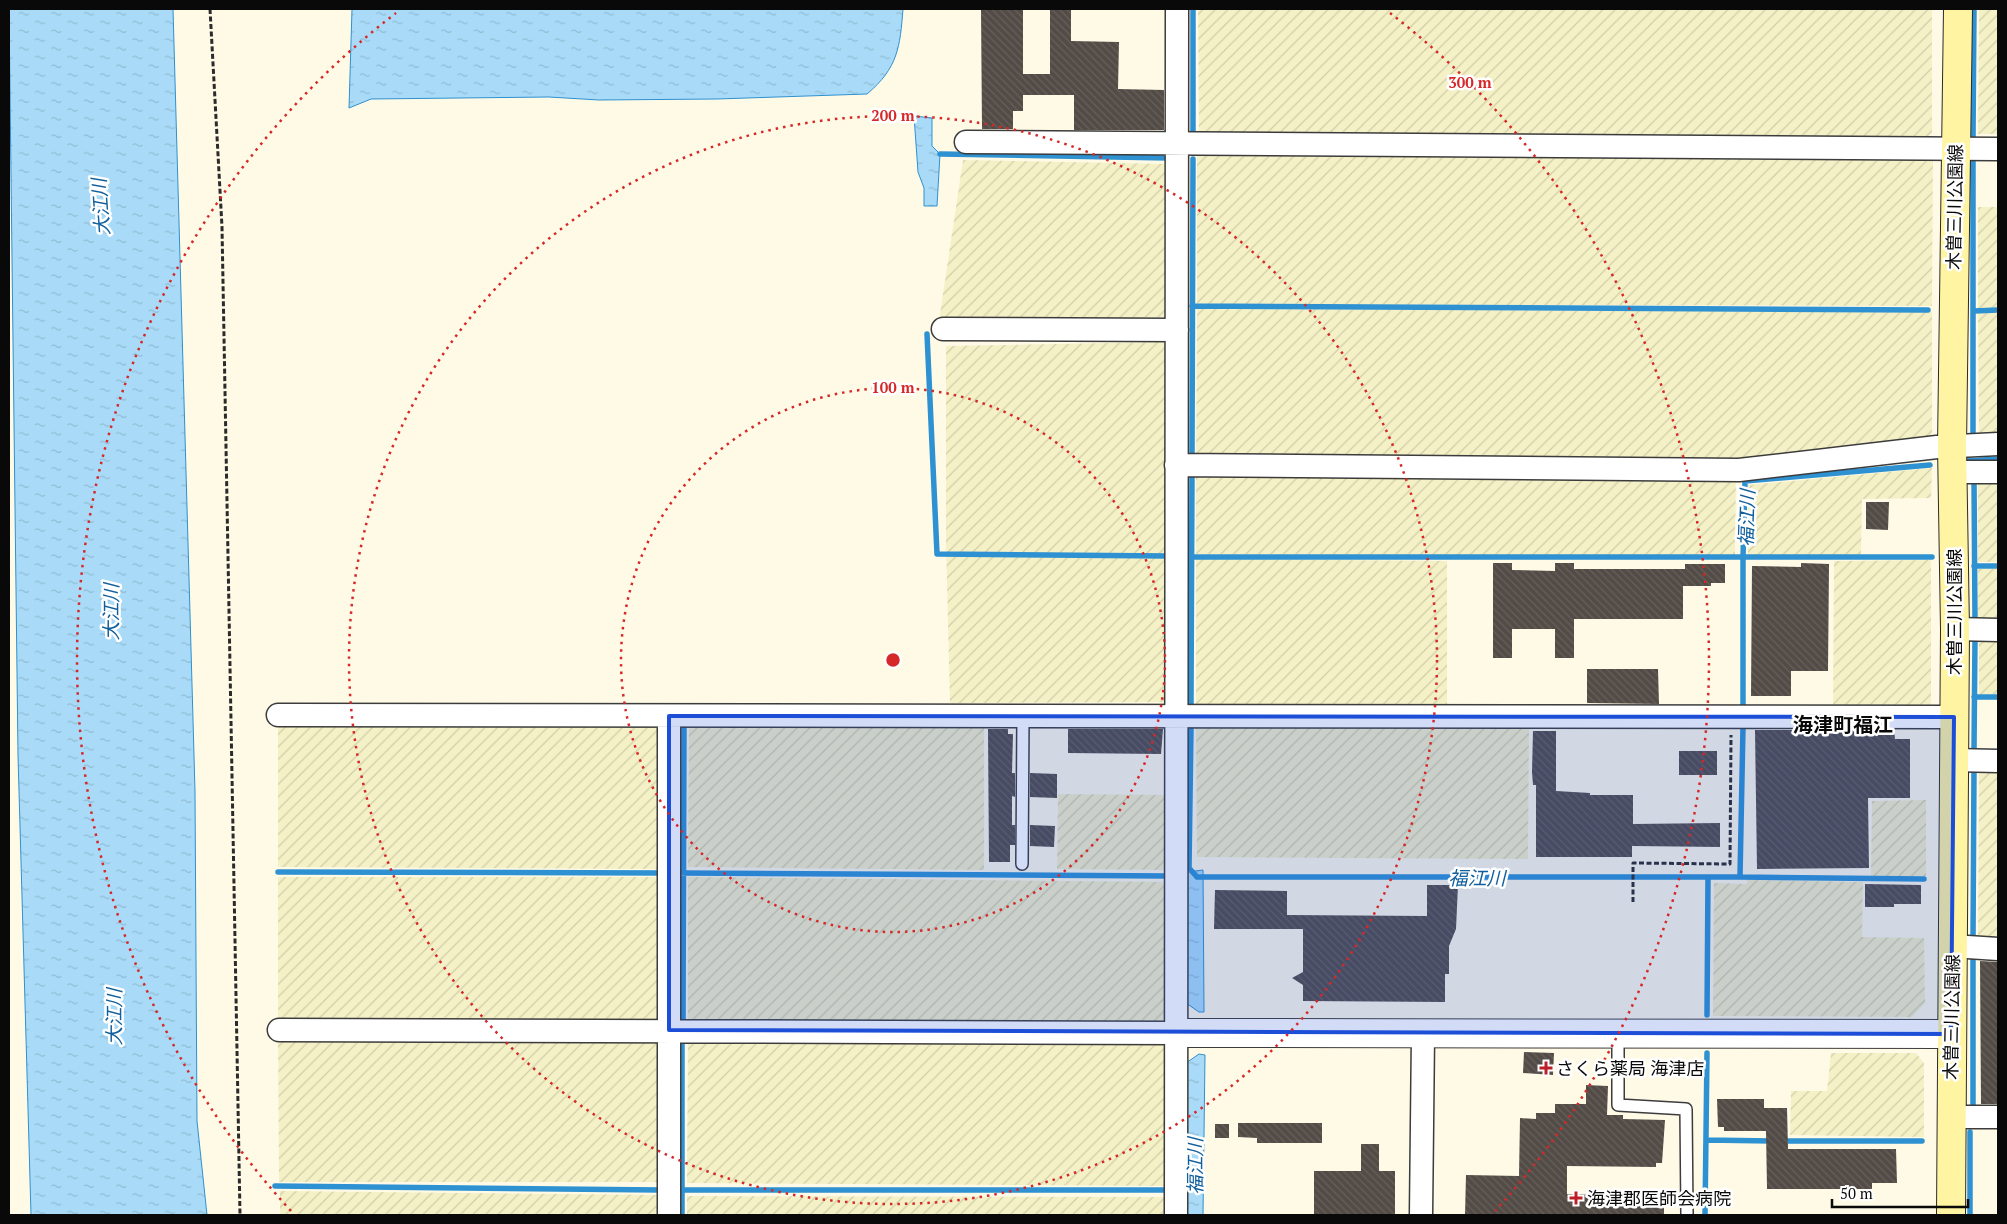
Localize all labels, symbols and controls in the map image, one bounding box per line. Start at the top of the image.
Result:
text: 300 m [1448,72,1492,92]
text: 200 m [871,105,915,125]
street label: 木曽三川公園線 [1941,144,1967,270]
water label: 大江川 [85,176,114,236]
text: 100 m [871,377,915,397]
water label: 福江川 [1733,487,1760,547]
street label: 木曽三川公園線 [1942,549,1966,675]
water label: 大江川 [98,582,123,641]
centre of rings [884,651,902,669]
district label: 海津町福江 [1793,711,1893,738]
water label: 福江川 [1448,865,1507,890]
street label: 木曽三川公園線 [1938,954,1964,1080]
water label: 大江川 [101,987,126,1046]
place label: さくら薬局 海津店 [1556,1056,1704,1080]
marker: さくら薬局 海津店 [1540,1062,1552,1074]
water label: 福江川 [1182,1136,1207,1195]
scale bar [1832,1176,1968,1208]
text: 50 m [1840,1183,1873,1203]
place label: 海津郡医師会病院 [1587,1186,1731,1210]
marker: 海津郡医師会病院 [1569,1191,1583,1205]

